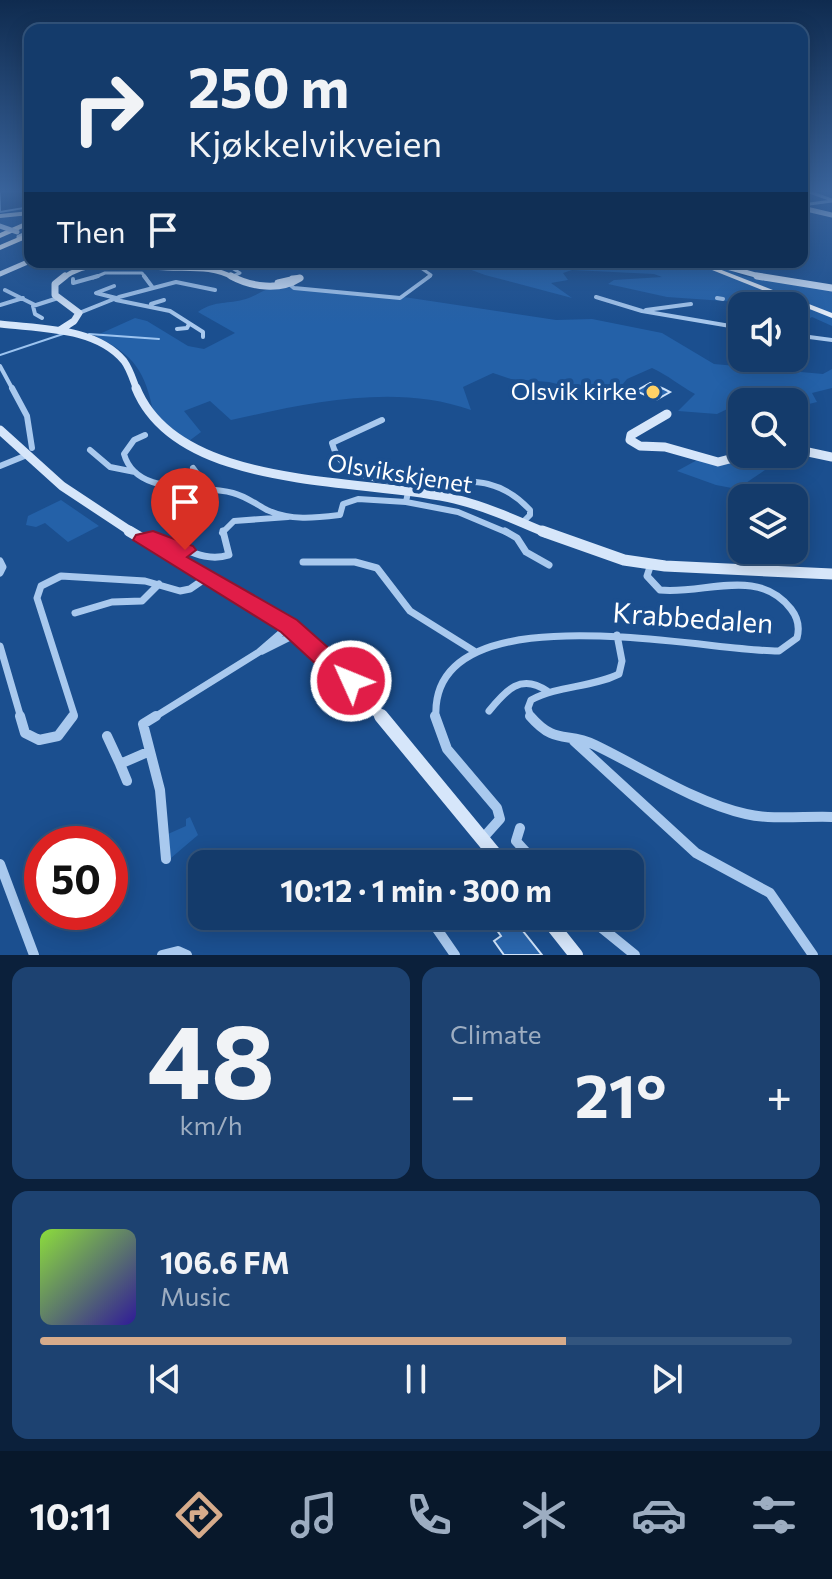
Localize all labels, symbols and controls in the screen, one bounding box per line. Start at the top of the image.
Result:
text: 250 m [188,51,349,120]
icon: right [56,56,160,160]
text: Kjøkkelvikveien [188,120,442,164]
icon: arrive [141,208,185,252]
text: Then [56,212,125,249]
map controls [728,292,808,564]
button: sound [728,292,808,372]
place label: Olsvik kirke [511,376,637,405]
marker: Olsvik kirke [644,383,662,401]
button: search [728,388,808,468]
street label: Olsvikskjenet [326,447,475,498]
pin [151,468,219,550]
icon: arrive [163,480,207,524]
button: layers [728,484,808,564]
street label: Krabbedalen [612,594,775,640]
position arrow [309,639,393,723]
speed limit sign: 50 [24,826,128,930]
text: 10:12 · 1 min · 300 m [280,871,552,908]
text: 48 [147,993,275,1120]
text: Climate [450,1018,542,1049]
text: 21° [575,1057,667,1130]
text: − [450,1067,475,1121]
text: + [766,1067,792,1121]
text: km/h [179,1109,243,1140]
text: 106.6 FM [160,1243,290,1280]
text: Music [160,1280,231,1311]
icon: previous [143,1357,187,1401]
icon: pause [394,1357,438,1401]
icon: next [645,1357,689,1401]
icon: directions [171,1487,227,1543]
icon: music [286,1487,342,1543]
icon: phone [401,1487,457,1543]
icon: climate [516,1487,572,1543]
icon: car [631,1487,687,1543]
icon: filters [746,1487,802,1543]
text: 10:11 [30,1493,112,1537]

